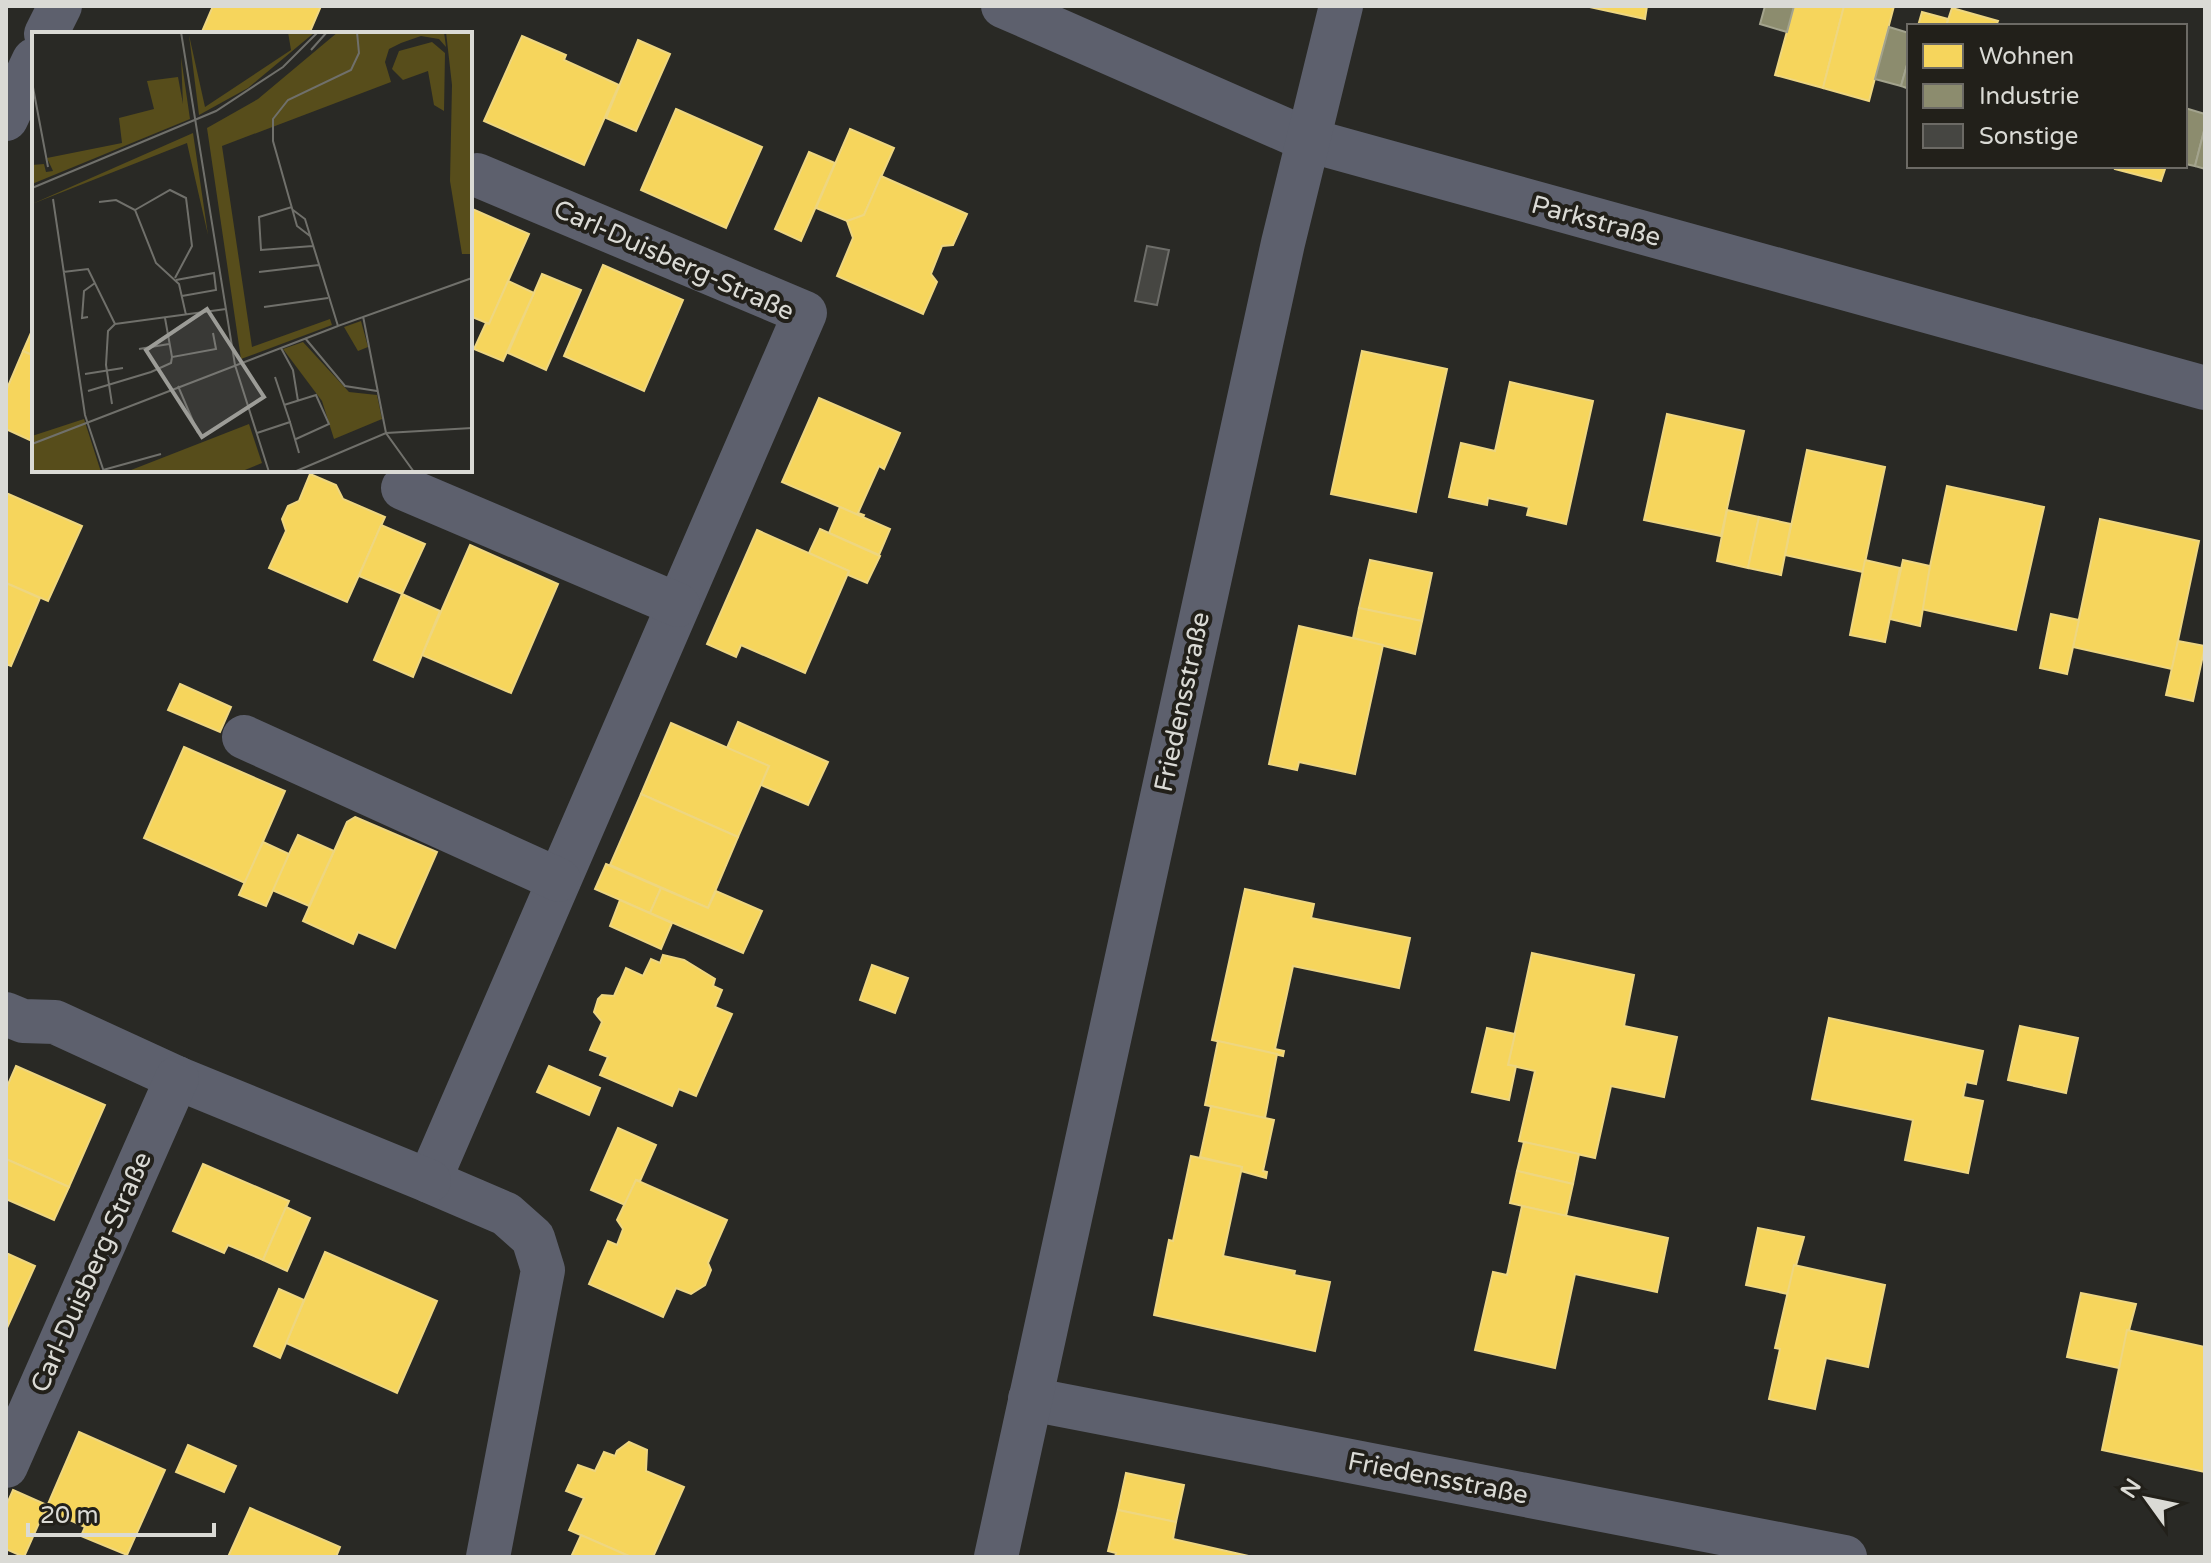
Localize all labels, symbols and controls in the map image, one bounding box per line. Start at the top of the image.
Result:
legend [1907,24,2187,168]
inset map [32,32,472,472]
text: Wohnen [1979,42,2074,71]
text: Industrie [1979,82,2079,111]
text: Sonstige [1979,122,2078,151]
street label: Parkstraße [1528,189,1664,253]
street label: Carl-Duisberg-Straße [549,193,799,327]
street label: Friedensstraße [1148,609,1216,795]
street label: Carl-Duisberg-Straße [24,1147,158,1397]
street label: Friedensstraße [1345,1445,1531,1511]
north arrow [2107,1459,2187,1539]
text: N [2115,1474,2147,1503]
scale bar [28,1487,214,1537]
text: 20 m [40,1501,98,1530]

